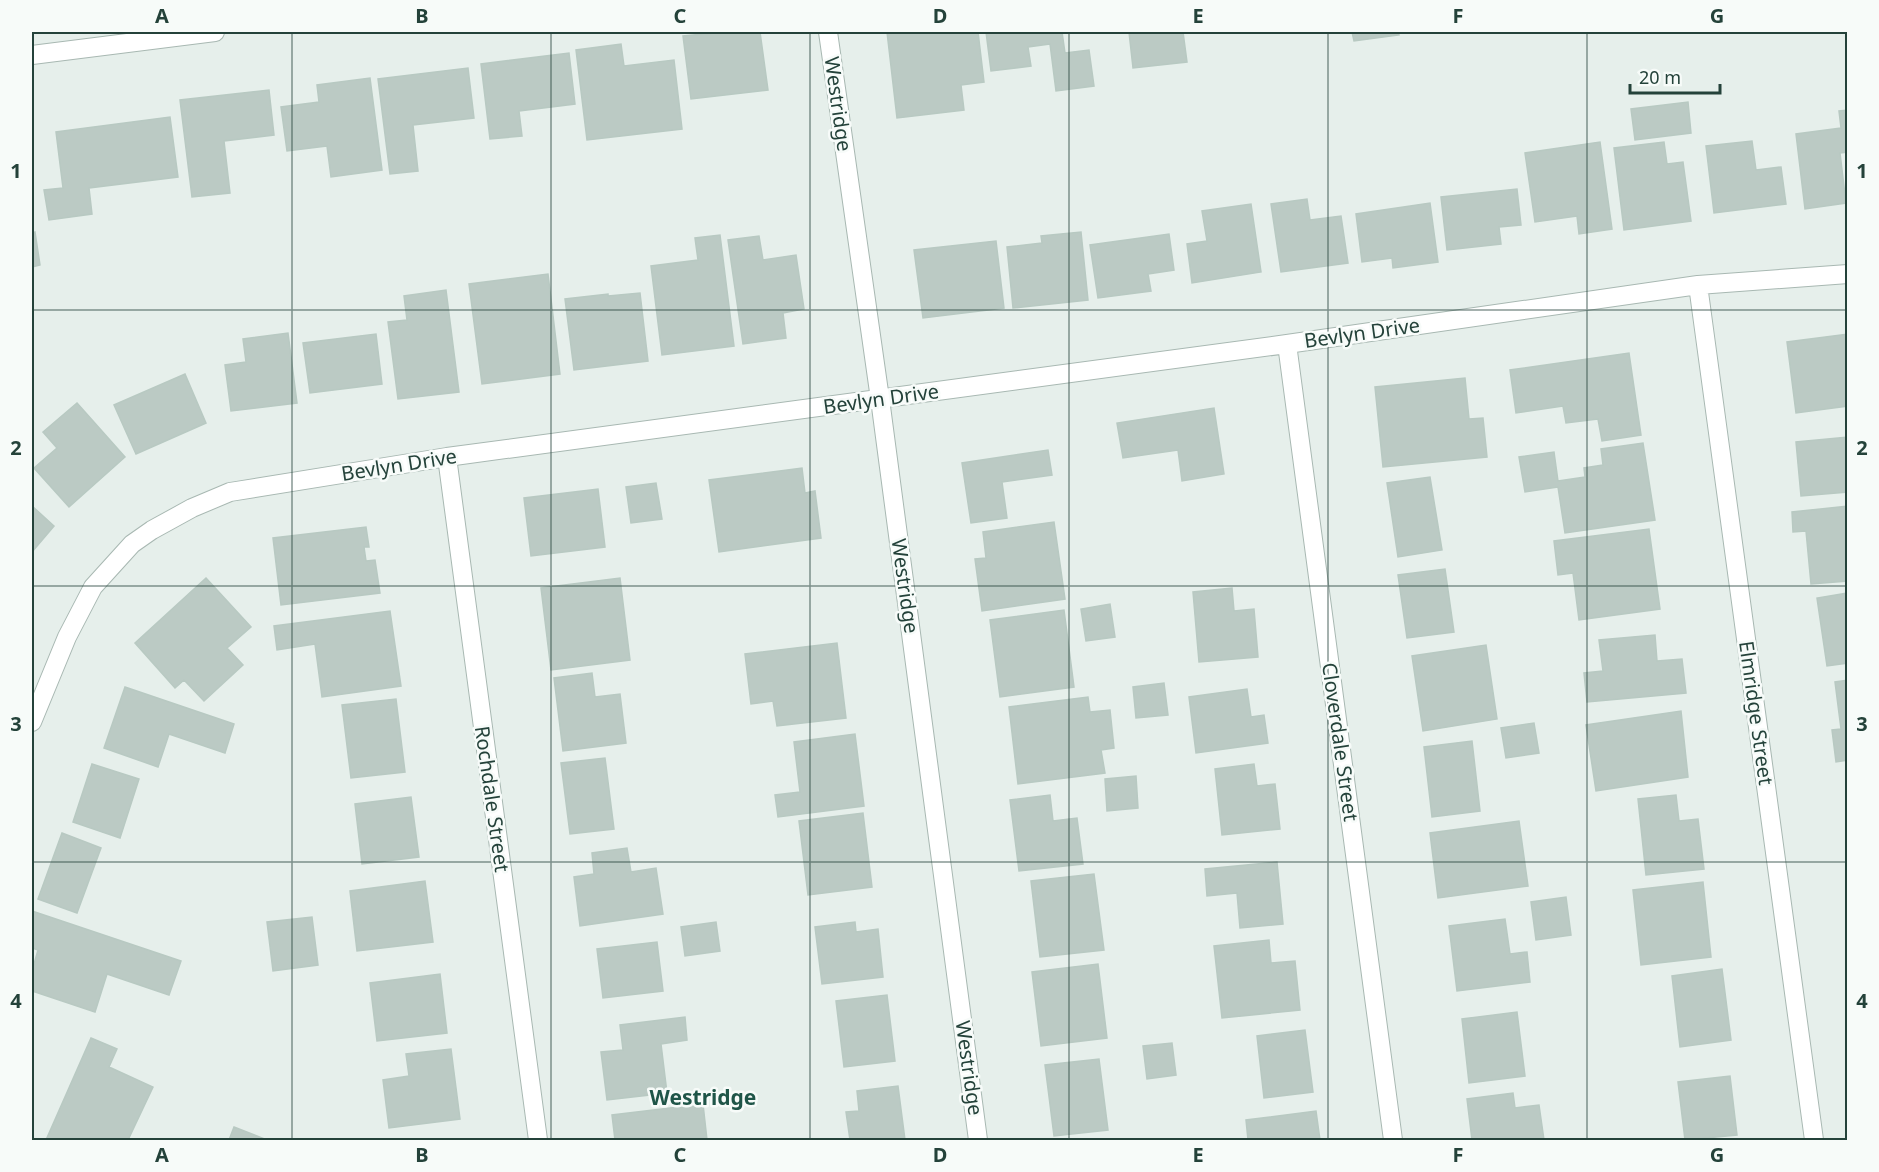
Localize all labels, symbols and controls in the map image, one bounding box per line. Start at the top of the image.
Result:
text: A [155,2,169,29]
text: B [415,2,429,29]
text: C [674,2,687,29]
text: D [933,2,947,29]
text: E [1192,2,1204,29]
text: F [1453,2,1463,29]
text: G [1710,2,1724,29]
street label: Westridge [818,55,859,153]
scale bar [1630,57,1720,95]
text: 20 m [1639,65,1681,89]
text: 1 [10,157,22,184]
text: 1 [1856,157,1868,184]
street label: Bevlyn Drive [1302,311,1421,354]
street label: Bevlyn Drive [821,377,940,420]
text: 2 [10,434,22,461]
text: 2 [1856,434,1868,461]
street label: Bevlyn Drive [339,442,459,487]
street label: Westridge [885,537,926,635]
street label: Elmridge Street [1733,639,1780,787]
street label: Cloverdale Street [1316,661,1365,823]
text: 3 [10,710,22,737]
text: 3 [1856,710,1868,737]
street label: Rochdale Street [469,724,516,874]
text: 4 [10,987,22,1014]
text: 4 [1856,987,1868,1014]
street label: Westridge [949,1019,990,1117]
district label: Westridge [650,1083,756,1111]
text: A [155,1141,169,1168]
text: B [415,1141,429,1168]
text: C [674,1141,687,1168]
text: D [933,1141,947,1168]
text: E [1192,1141,1204,1168]
text: F [1453,1141,1463,1168]
text: G [1710,1141,1724,1168]

